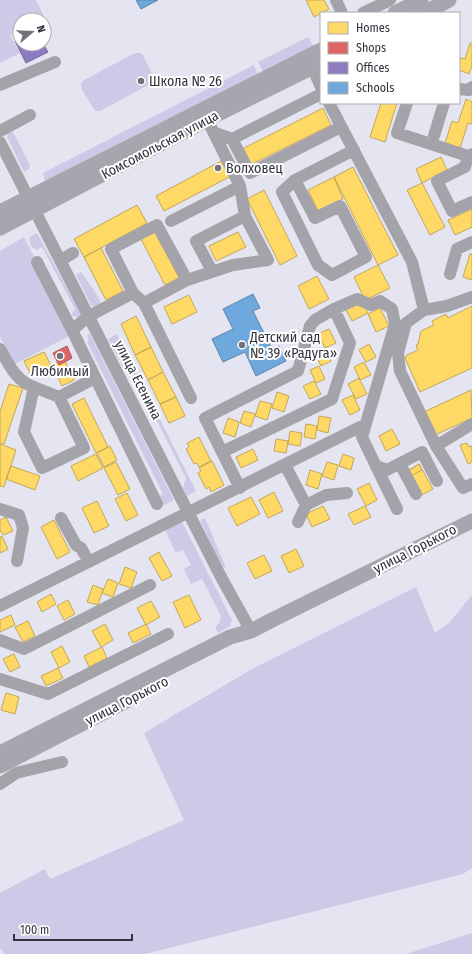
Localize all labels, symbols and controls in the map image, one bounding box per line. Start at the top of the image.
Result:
north arrow [12,12,52,52]
legend [320,12,460,104]
text: Homes [356,21,390,35]
text: N [34,24,48,34]
text: Shops [356,41,386,55]
text: Offices [356,61,389,75]
place label: Школа № 26 [149,73,222,90]
marker: Школа № 26 [136,76,146,86]
text: Schools [356,81,394,95]
street label: Комсомольская улица [99,107,222,183]
place label: Волховец [226,160,283,177]
marker: Волховец [213,163,223,173]
place label: Детский сад № 39 «Радуга» [249,329,337,362]
street label: улица Есенина [111,338,165,423]
marker: Детский сад № 39 «Радуга» [237,340,247,350]
marker: Любимый [55,351,65,361]
place label: Любимый [31,363,89,380]
street label: улица Горького [371,521,459,577]
street label: улица Горького [83,673,171,729]
scale bar [14,916,132,942]
text: 100 m [20,923,49,937]

